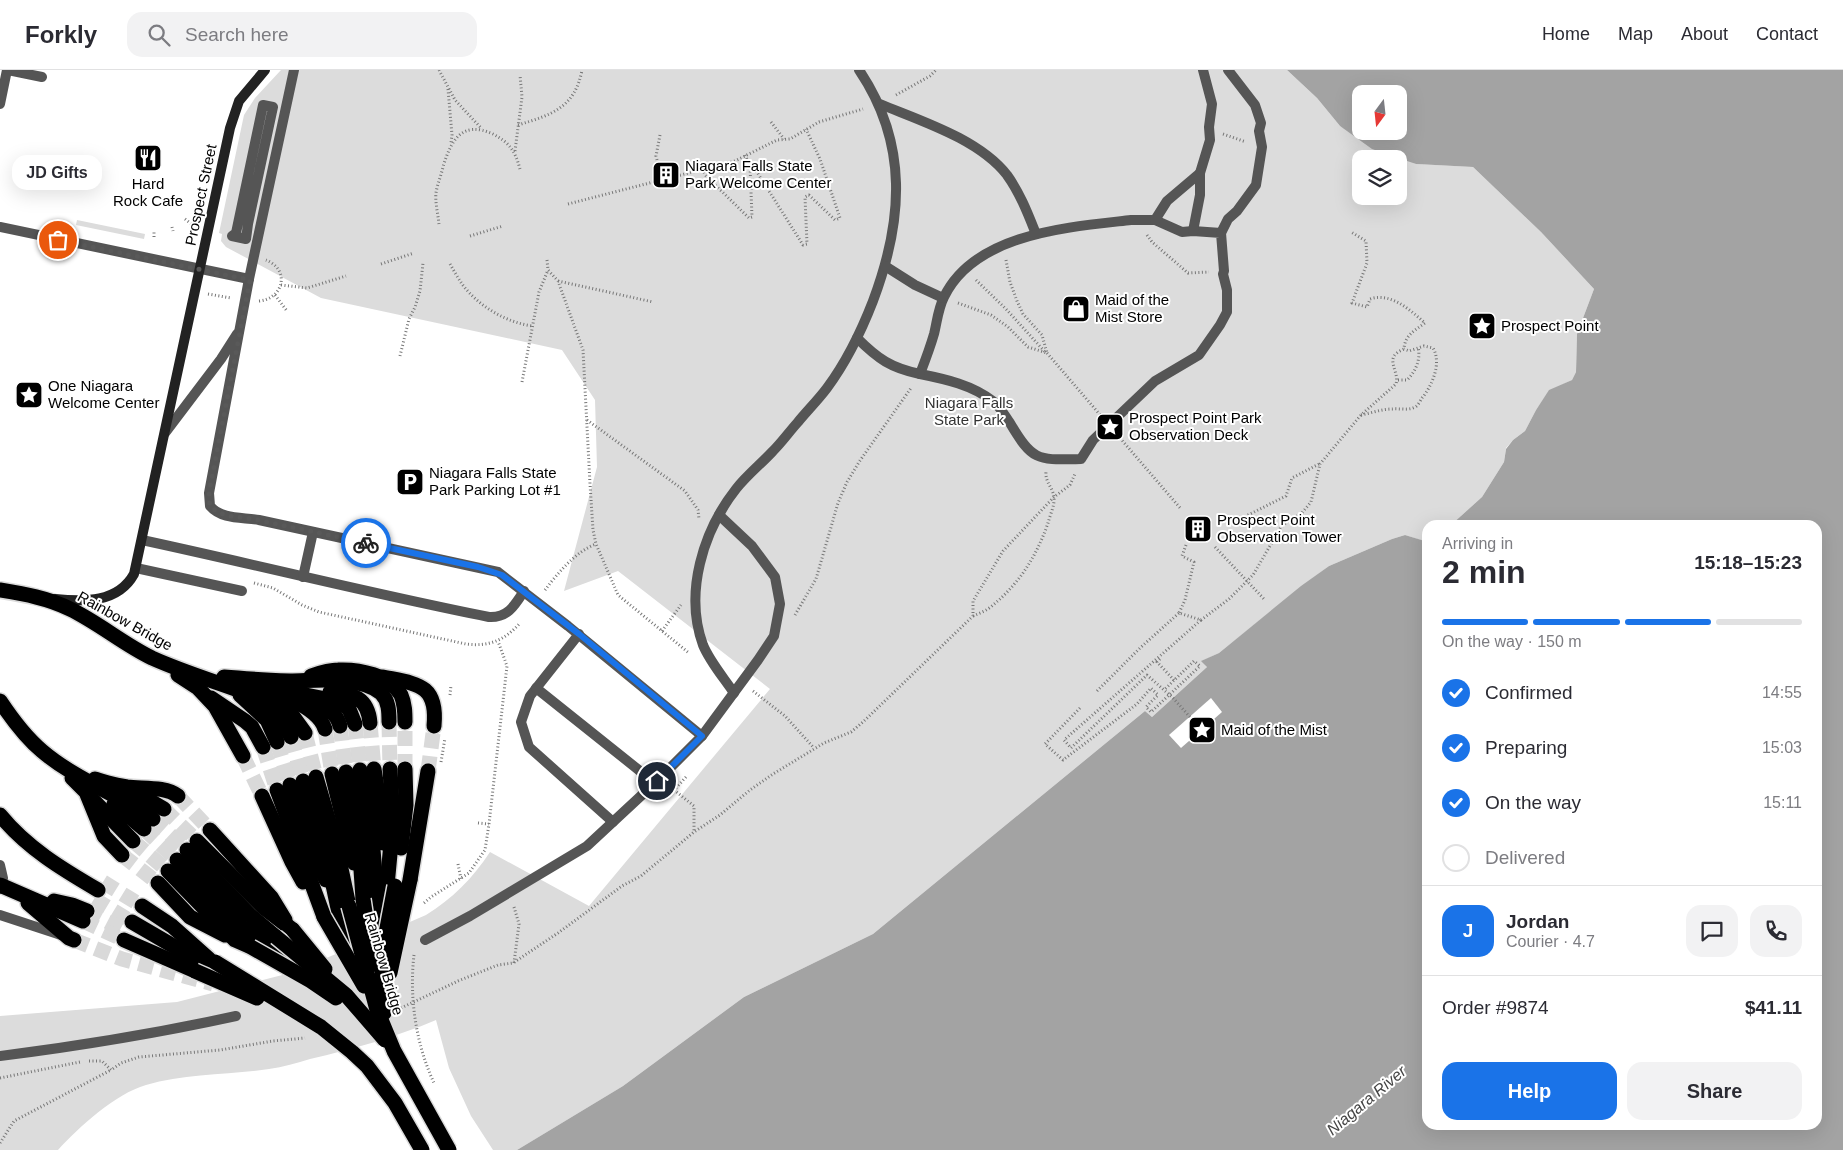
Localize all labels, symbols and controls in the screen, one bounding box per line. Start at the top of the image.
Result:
search box [127,12,477,57]
text: Forkly [25,21,97,48]
icon: search [145,21,173,49]
text: Search here [185,24,289,45]
text: Home [1542,24,1590,44]
text: Map [1618,24,1653,44]
text: About [1681,24,1728,44]
text: Contact [1756,24,1818,44]
north arrow [1352,85,1408,140]
map controls [1352,85,1407,205]
street label: Prospect Street [181,142,220,247]
restaurant icon: Hard Rock Cafe [133,143,163,173]
button: layers [1352,150,1407,205]
callout: JD Gifts [13,155,103,190]
place label: Niagara Falls State Park Welcome Center [685,157,831,191]
building icon: Niagara Falls State Park Welcome Center [651,160,681,190]
text: JD Gifts [26,164,88,181]
place label: Hard Rock Cafe [113,175,183,209]
pin [37,219,79,261]
icon: bag [44,226,72,254]
place label: Maid of the Mist Store [1095,291,1169,325]
shop icon: Maid of the Mist Store [1061,294,1091,324]
place icon: Prospect Point [1467,311,1497,341]
place label: Prospect Point [1501,317,1599,334]
place label: One Niagara Welcome Center [48,377,159,411]
place icon: One Niagara Welcome Center [14,380,44,410]
park label: Niagara Falls State Park [925,394,1013,428]
place label: Prospect Point Park Observation Deck [1129,409,1262,443]
place icon: Prospect Point Park Observation Deck [1095,412,1125,442]
place label: Niagara Falls State Park Parking Lot #1 [429,464,561,498]
parking icon: Niagara Falls State Park Parking Lot #1 [395,467,425,497]
place label: Prospect Point Observation Tower [1217,511,1342,545]
building icon: Prospect Point Observation Tower [1183,514,1213,544]
courier [341,518,391,568]
icon: bike [352,529,380,557]
text: Arriving in [1442,535,1513,552]
text: 15:18–15:23 [1694,552,1802,573]
text: 2 min [1442,554,1526,590]
street label: Rainbow Bridge [75,587,176,654]
text: On the way · 150 m [1442,633,1582,650]
icon: check [1442,679,1470,707]
text: Confirmed [1485,682,1573,703]
text: 14:55 [1762,684,1802,701]
place icon: Maid of the Mist [1187,715,1217,745]
place label: Maid of the Mist [1221,721,1328,738]
icon: check [1442,734,1470,762]
text: Preparing [1485,737,1567,758]
text: 15:03 [1762,739,1802,756]
pin [636,760,678,802]
icon: home [643,767,671,795]
icon: check [1442,789,1470,817]
text: On the way [1485,792,1581,813]
text: 15:11 [1763,794,1802,811]
text: Delivered [1485,847,1565,868]
button: chat [1686,905,1738,957]
button: phone [1750,905,1802,957]
street label: Rainbow Bridge [362,911,407,1017]
text: Jordan [1506,911,1569,932]
text: J [1463,920,1473,941]
text: Courier · 4.7 [1506,933,1595,950]
text: Order #9874 [1442,997,1549,1018]
text: $41.11 [1745,997,1802,1018]
water label: Niagara River [1323,1062,1410,1138]
button: Help [1442,1062,1617,1120]
button: Share [1627,1062,1802,1120]

